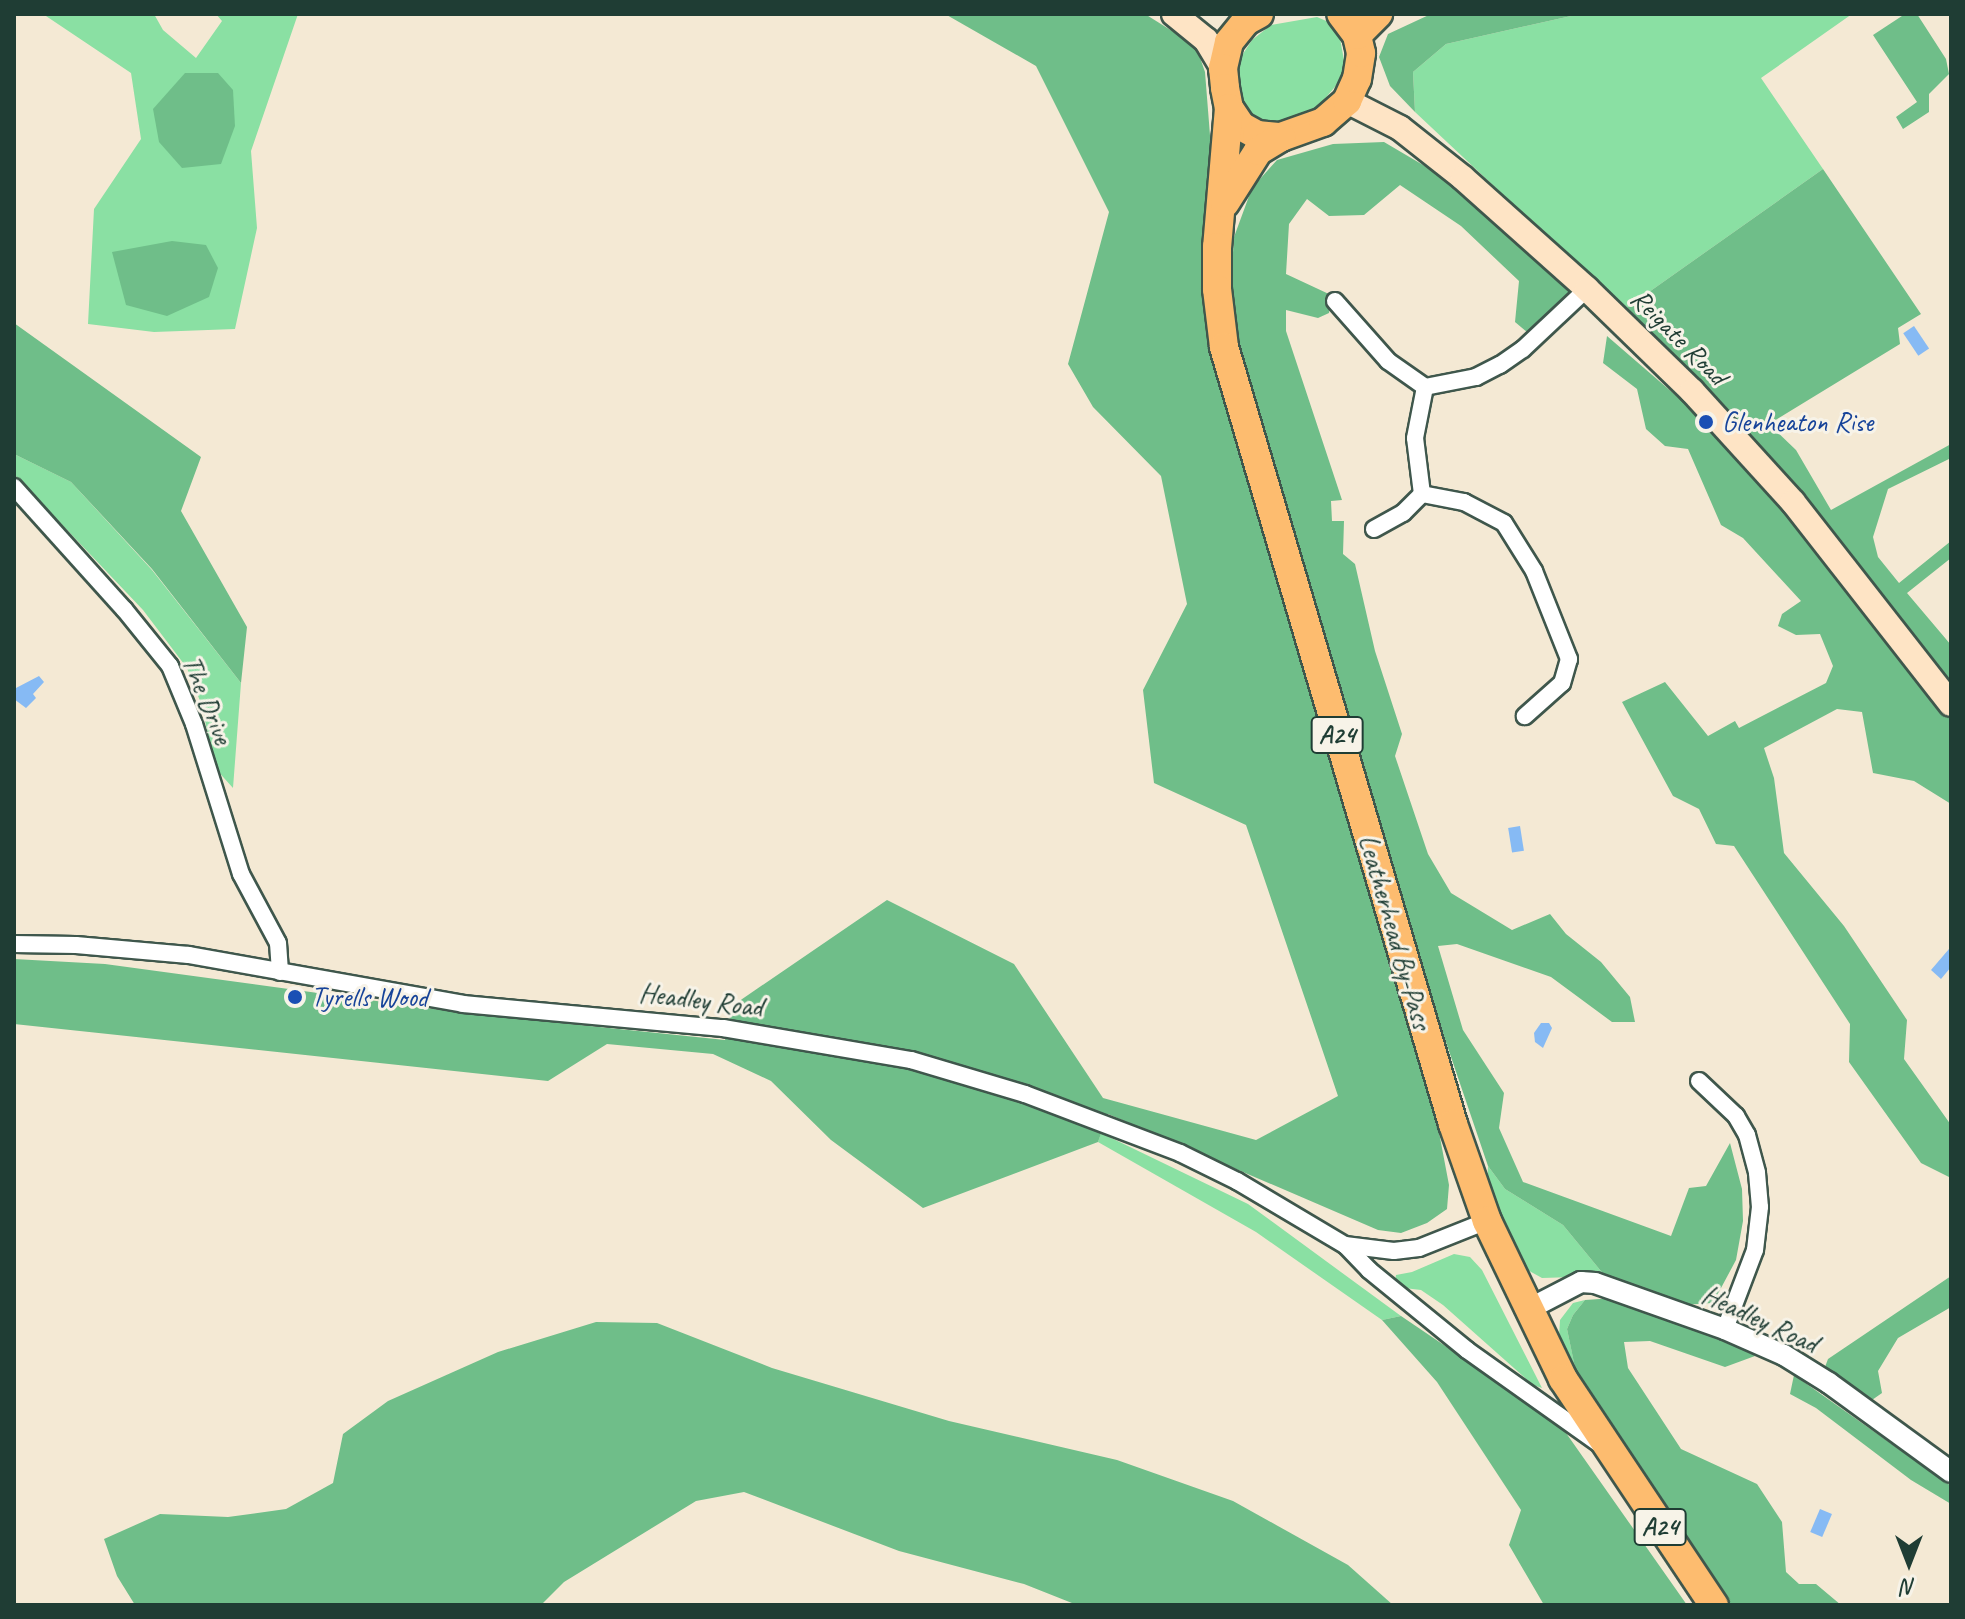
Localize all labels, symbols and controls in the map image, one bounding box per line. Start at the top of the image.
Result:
street label: Reigate Road [1624,282,1734,392]
place label: Glenheaton Rise [1722,405,1873,439]
marker: Glenheaton Rise [1697,413,1715,431]
street label: The Drive [174,651,240,749]
road number: A24 [1309,713,1365,757]
street label: Leatherhead By-Pass [1351,831,1439,1033]
street label: Headley Road [637,976,765,1024]
place label: Tyrells Wood [311,980,428,1014]
marker: Tyrells Wood [286,988,304,1006]
street label: Headley Road [1697,1278,1823,1360]
road number: A24 [1632,1505,1688,1549]
north arrow [1869,1523,1949,1603]
text: N [1902,1573,1916,1601]

